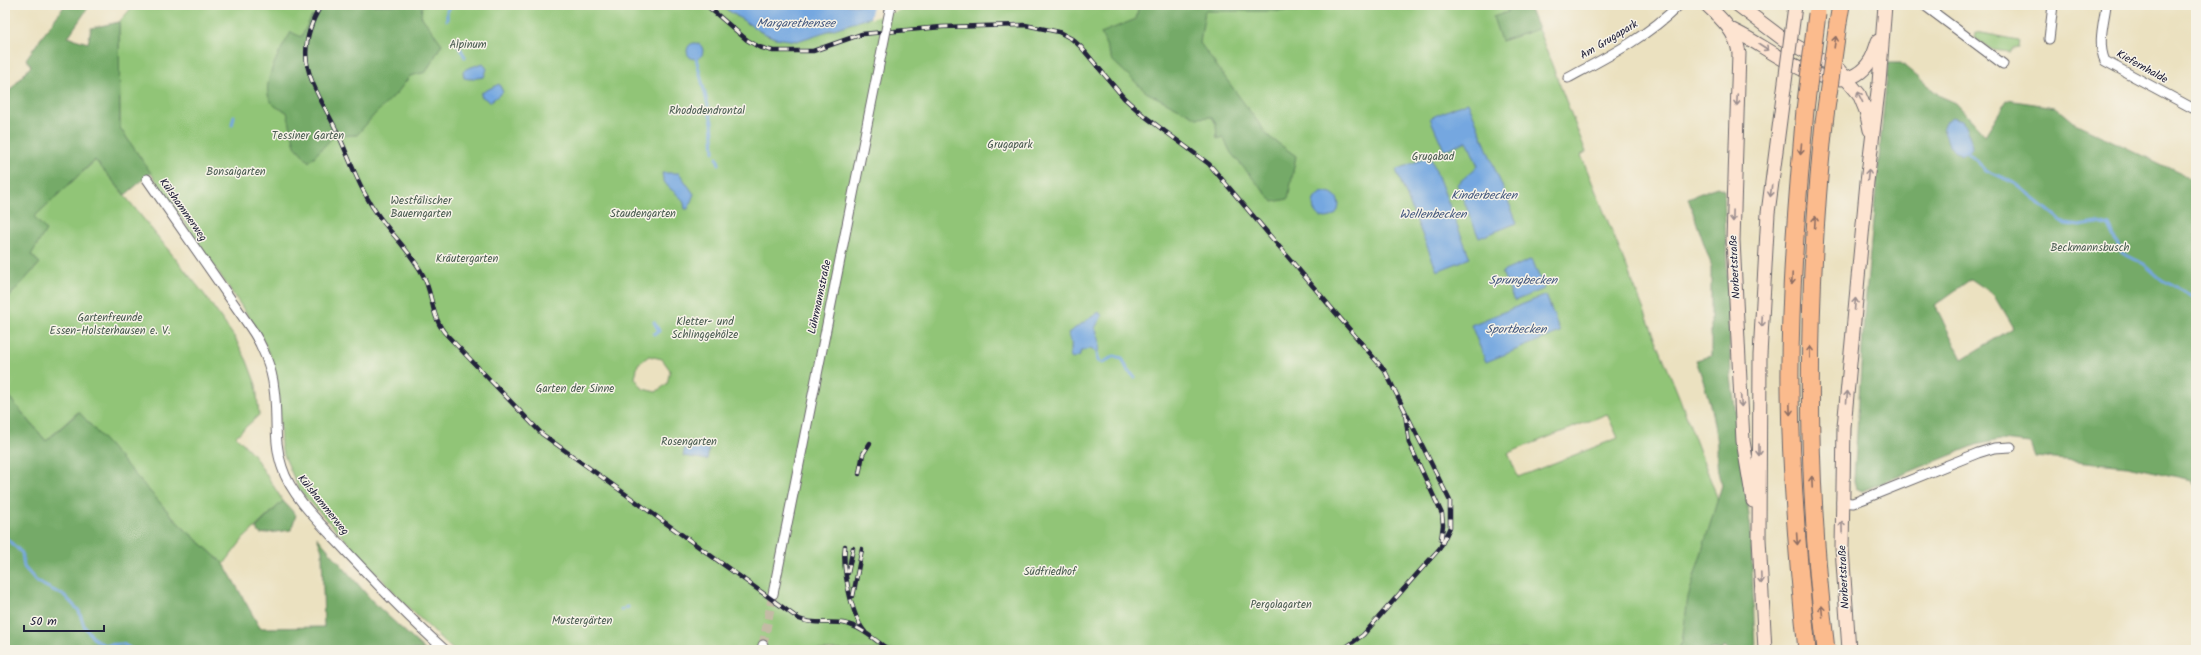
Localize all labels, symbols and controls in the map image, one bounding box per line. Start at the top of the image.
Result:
water label: Margarethensee [757,14,837,33]
street label: Am Grugapark [1576,15,1642,64]
park label: Alpinum [449,36,487,54]
one-way arrow [1831,36,1839,49]
one-way arrow [1758,43,1769,51]
street label: Kiefernhalde [2113,45,2171,89]
one-way arrow [1856,91,1863,103]
one-way arrow [1733,93,1741,106]
park label: Rhododendrontal [669,102,745,120]
park label: Tessiner Garten [272,127,344,145]
park label: Grugapark [987,136,1033,154]
one-way arrow [1798,142,1805,155]
park label: Grugabad [1412,148,1455,166]
park label: Bonsaigarten [206,163,266,181]
one-way arrow [1864,169,1871,182]
street label: Külshammerweg [154,175,212,245]
one-way arrow [1767,184,1775,197]
water label: Kinderbecken [1451,186,1519,205]
park label: Westfälischer Bauerngarten [390,192,453,223]
park label: Staudengarten [610,205,676,223]
water label: Wellenbecken [1400,205,1468,224]
one-way arrow [1729,209,1737,222]
one-way arrow [1811,216,1819,229]
street label: Norbertstraße [1724,235,1746,299]
park label: Beckmannsbusch [2051,239,2130,257]
park label: Kräutergarten [436,250,498,268]
street label: Lührmannstraße [803,258,837,336]
water label: Sprungbecken [1489,271,1559,290]
one-way arrow [1789,272,1796,285]
one-way arrow [1852,298,1859,311]
park label: Gartenfreunde Essen-Holsterhausen e. V. [50,309,170,340]
park label: Kletter- und Schlinggehölze [672,313,738,344]
one-way arrow [1758,314,1765,327]
water label: Sportbecken [1486,320,1548,339]
one-way arrow [1806,346,1814,359]
park label: Garten der Sinne [536,380,614,398]
one-way arrow [1843,391,1851,404]
one-way arrow [1738,394,1745,407]
one-way arrow [1787,402,1794,415]
park label: Rosengarten [661,433,717,451]
one-way arrow [1755,443,1763,456]
street label: Külshammerweg [293,471,353,539]
one-way arrow [1808,476,1816,489]
one-way arrow [1838,521,1846,534]
one-way arrow [1793,532,1800,545]
street label: Norbertstraße [1833,545,1855,609]
park label: Südfriedhof [1024,563,1078,581]
one-way arrow [1757,571,1764,584]
park label: Pergolagarten [1250,596,1312,614]
one-way arrow [1818,605,1825,618]
scale bar [24,607,104,633]
text: 50 m [30,612,57,631]
park label: Mustergärten [552,612,612,630]

